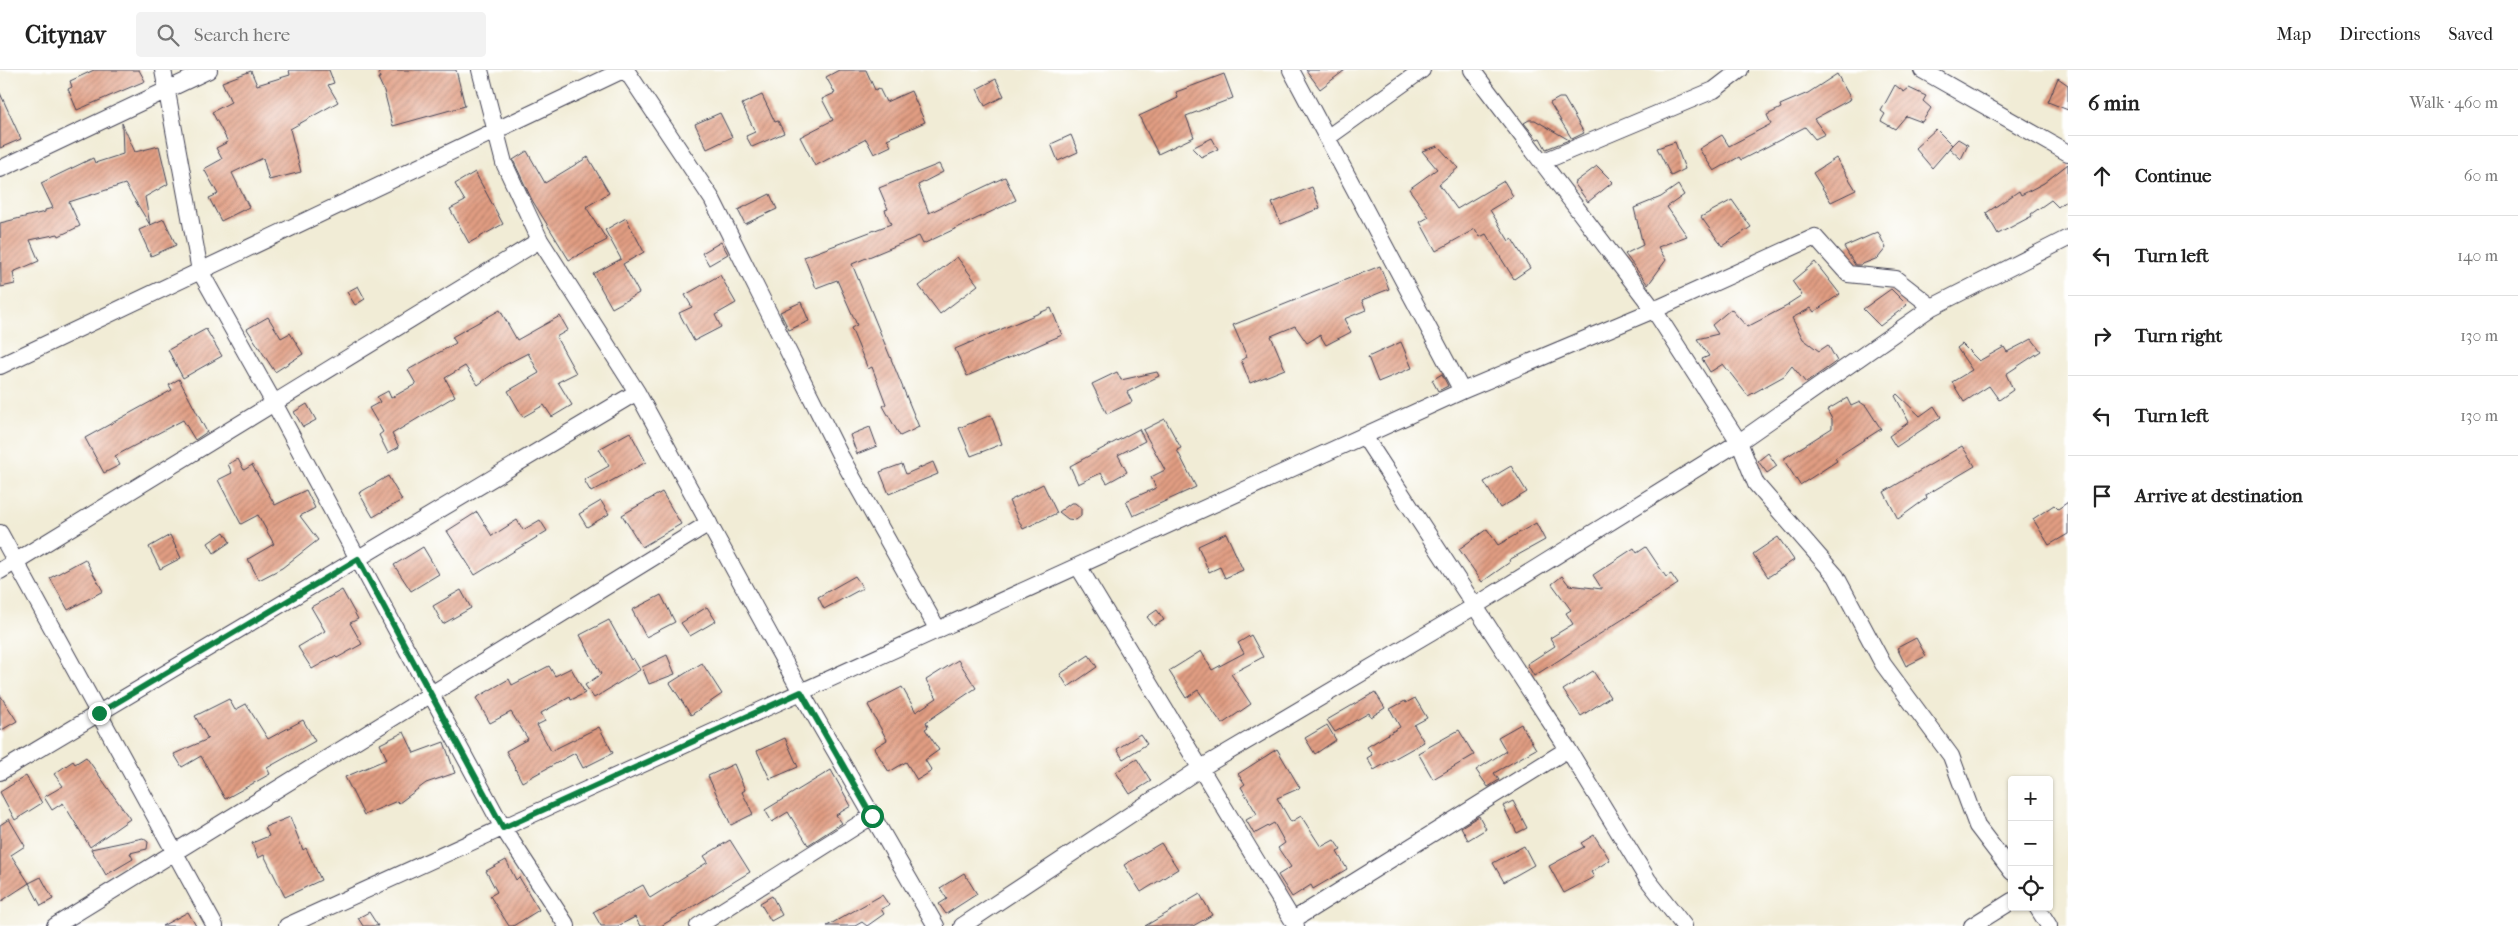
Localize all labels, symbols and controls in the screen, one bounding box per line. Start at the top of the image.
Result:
search box [136,12,486,57]
text: Citynav [25,21,106,49]
icon: search [154,21,182,49]
text: Search here [194,24,290,46]
text: Map [2277,24,2311,45]
text: Directions [2339,24,2420,45]
text: Saved [2448,24,2493,45]
text: 6 min [2088,91,2140,115]
text: Walk · 460 m [2410,93,2498,112]
icon: ahead [2088,162,2116,190]
text: Continue [2135,165,2211,187]
text: 60 m [2464,166,2498,185]
icon: left [2088,242,2116,270]
text: Turn left [2135,245,2209,267]
text: 140 m [2457,246,2498,265]
icon: right [2088,322,2116,350]
text: Turn right [2135,325,2222,347]
text: 130 m [2460,326,2498,345]
icon: left [2088,402,2116,430]
text: Turn left [2135,405,2209,427]
text: 130 m [2460,406,2498,425]
icon: arrive [2088,482,2116,510]
text: Arrive at destination [2135,485,2303,507]
route end [88,702,111,725]
map controls [2008,776,2053,911]
button: + [2008,776,2053,821]
route start [861,805,884,828]
button: − [2008,821,2053,866]
button: locate [2008,866,2053,911]

